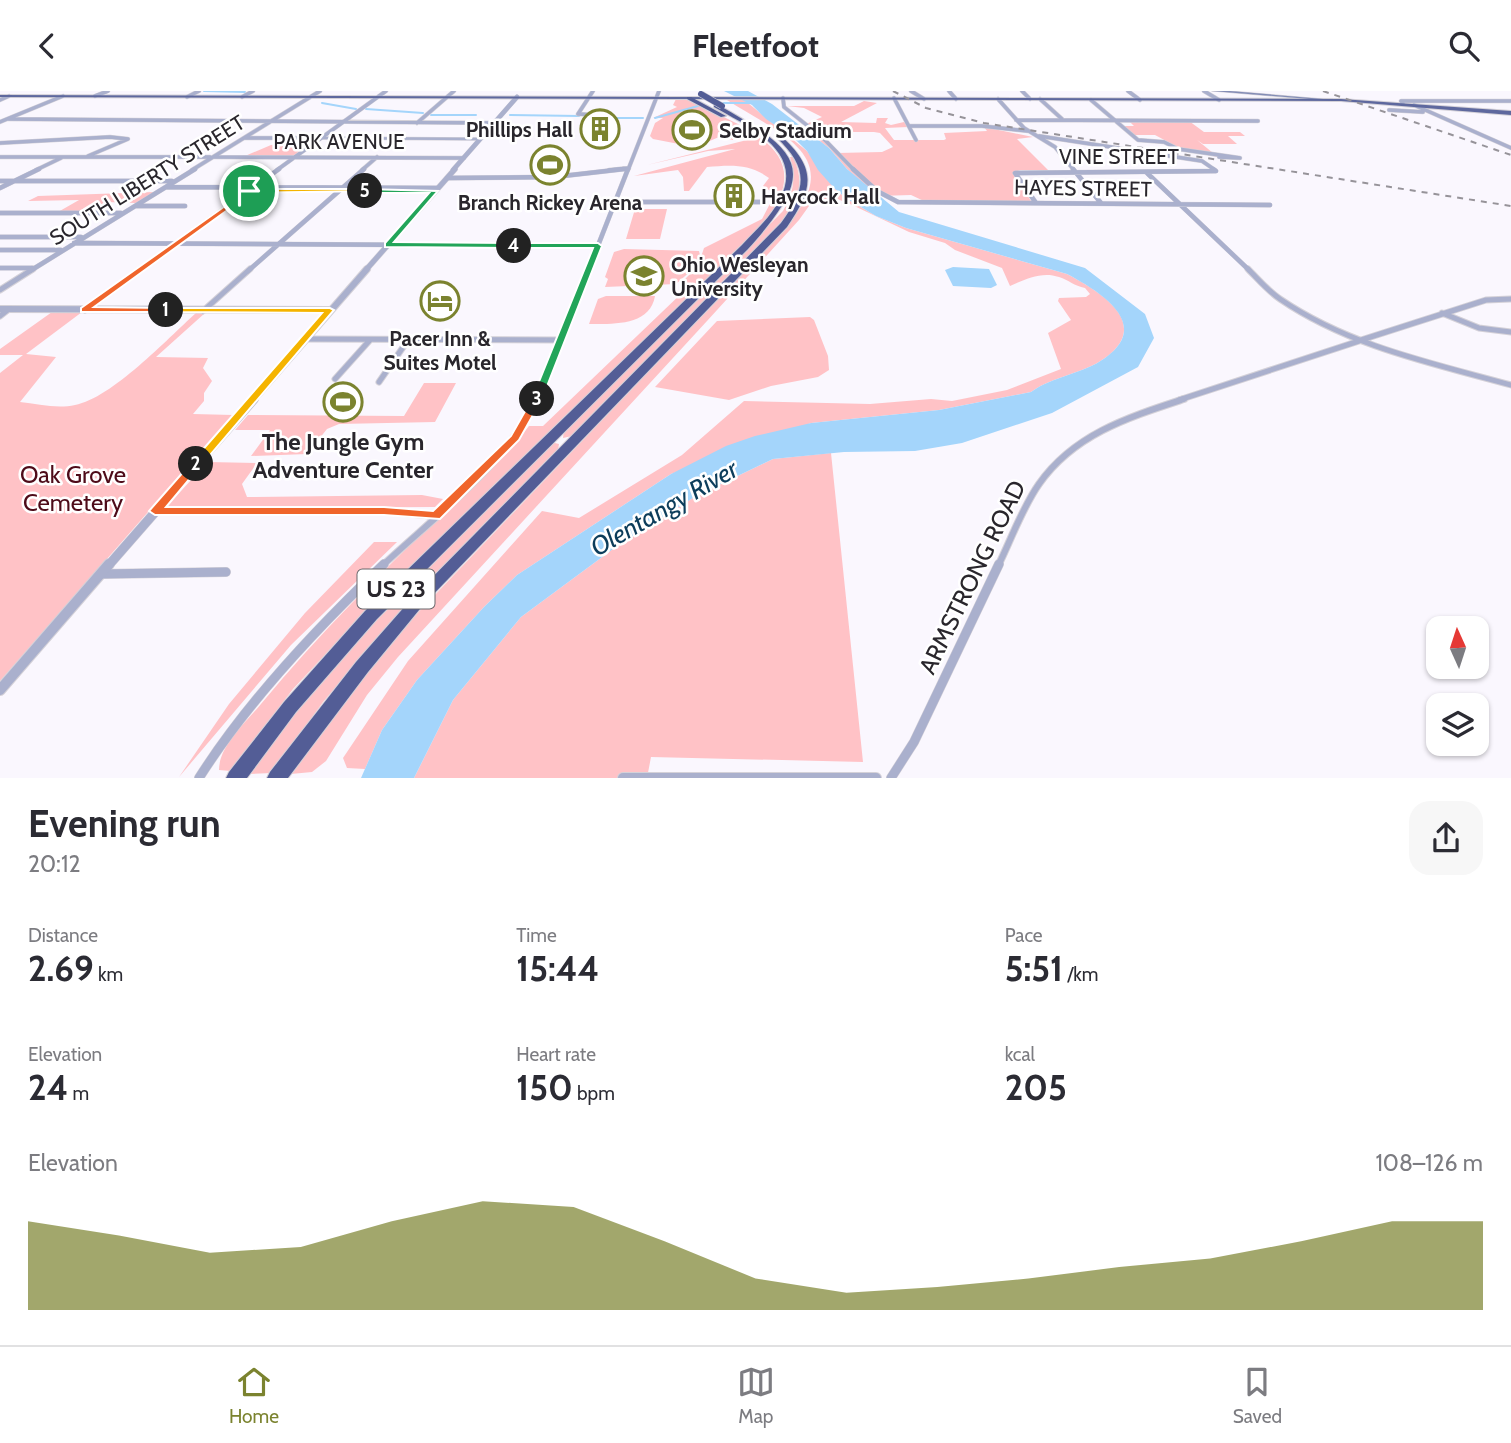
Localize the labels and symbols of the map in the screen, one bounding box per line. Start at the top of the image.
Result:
building icon: Phillips Hall [579,108,621,150]
sports icon: Selby Stadium [671,109,713,151]
street label: SOUTH LIBERTY STREET [45,110,249,250]
place label: Phillips Hall [466,117,573,142]
place label: Selby Stadium [719,118,852,143]
street label: PARK AVENUE [273,129,405,154]
sports icon: Branch Rickey Arena [529,144,571,186]
street label: VINE STREET [1059,144,1179,169]
pin [219,161,279,221]
pin: 5 [348,173,382,209]
street label: HAYES STREET [1014,174,1152,202]
building icon: Haycock Hall [713,175,755,217]
place label: Haycock Hall [761,184,880,209]
place label: Branch Rickey Arena [458,190,643,215]
pin: 4 [496,229,532,263]
place label: Ohio Wesleyan University [671,252,809,301]
school or university icon: Ohio Wesleyan University [623,255,665,297]
hotel icon: Pacer Inn & Suites Motel [419,280,461,322]
pin: 1 [148,293,184,327]
place label: Pacer Inn & Suites Motel [384,326,497,375]
sports icon: The Jungle Gym Adventure Center [322,381,364,423]
pin: 3 [520,381,554,417]
place label: The Jungle Gym Adventure Center [253,427,434,484]
pin: 2 [178,447,214,481]
water label: Olentangy River [584,452,744,563]
park label: Oak Grove Cemetery [20,460,126,517]
street label: ARMSTRONG ROAD [913,475,1031,679]
road number: US 23 [358,569,434,609]
north arrow [1426,616,1489,679]

